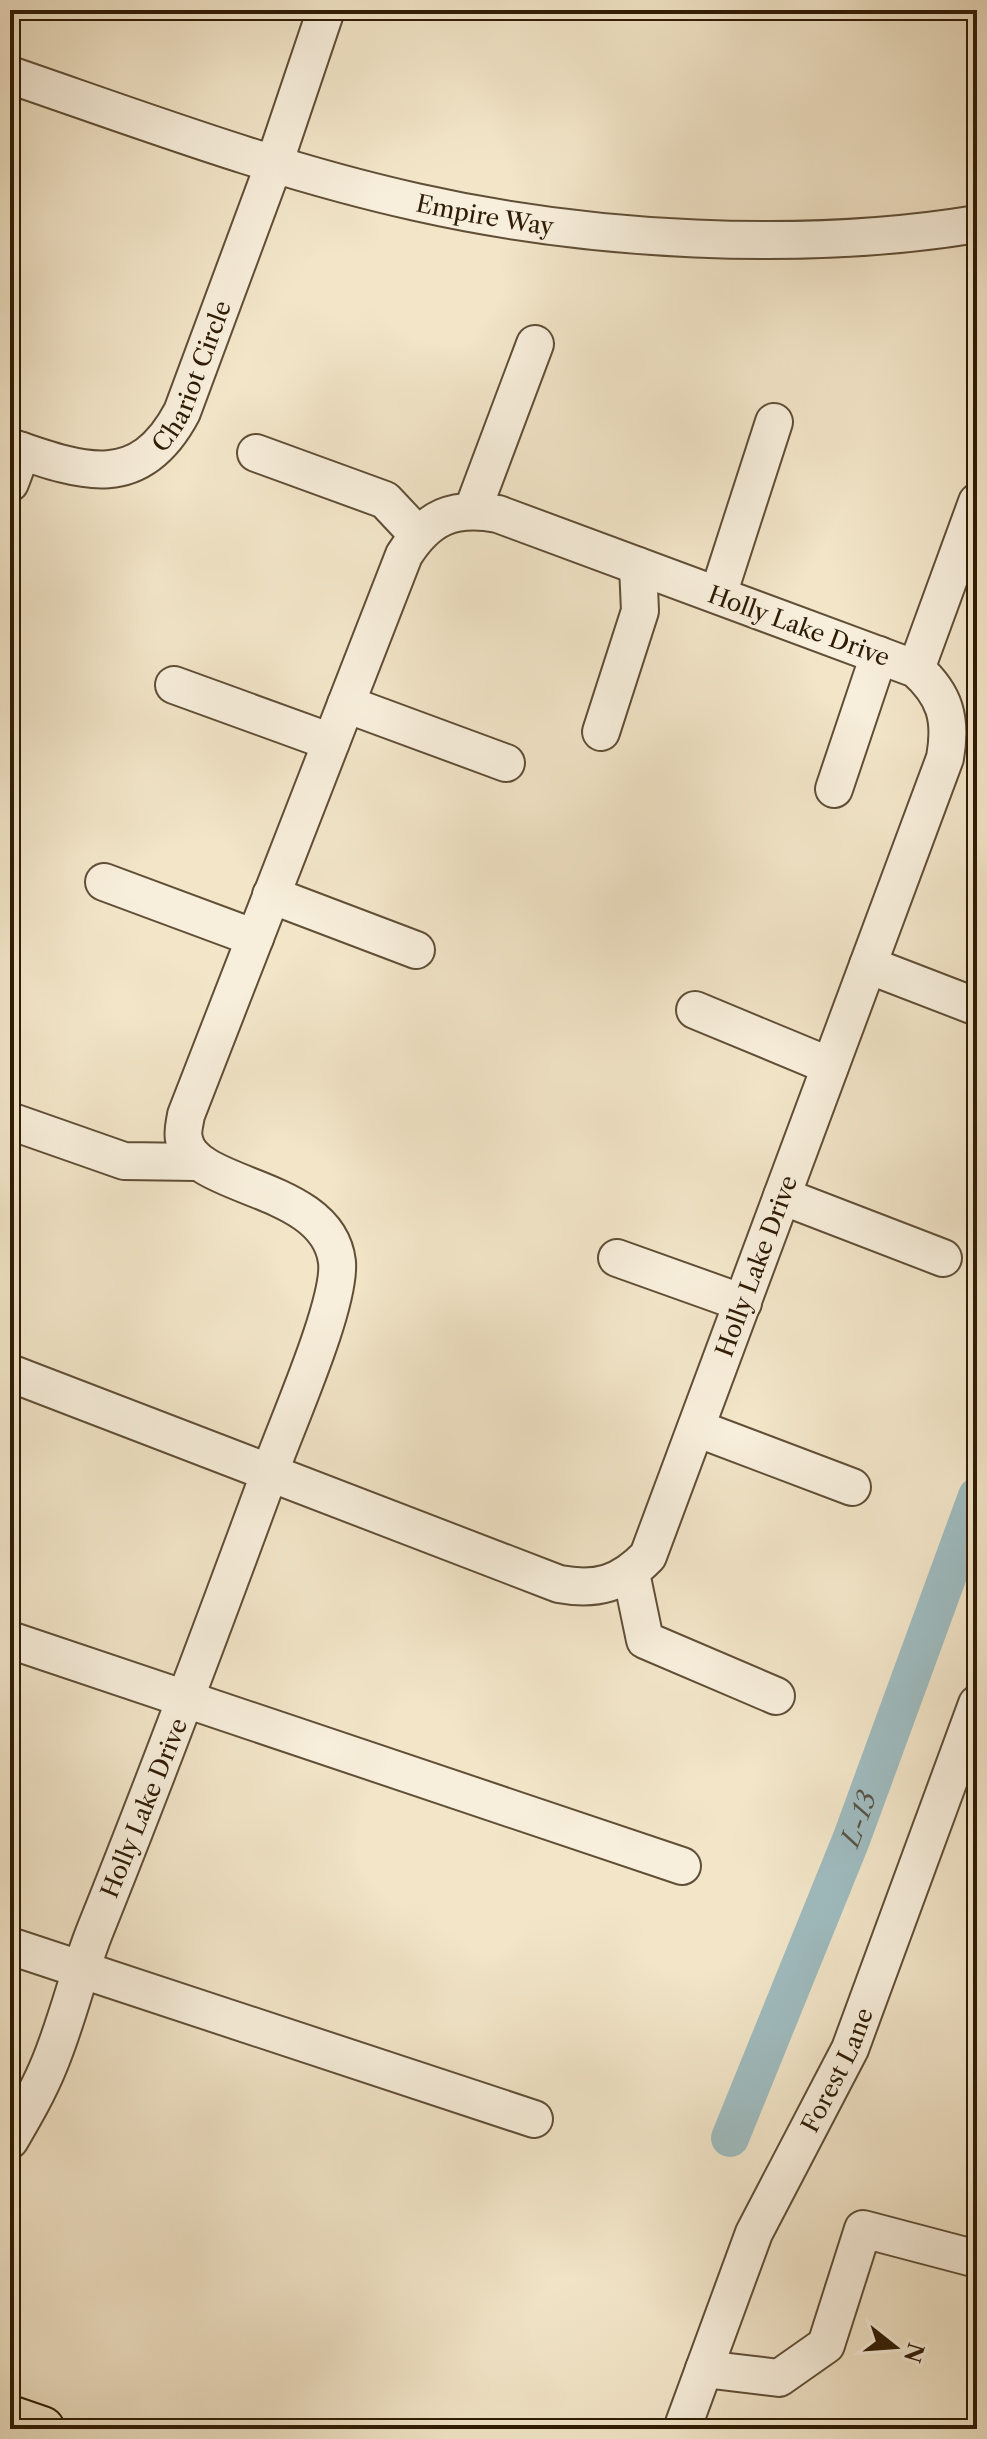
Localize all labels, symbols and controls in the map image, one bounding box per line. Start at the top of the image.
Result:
street label: Empire Way [413,188,556,241]
street label: Chariot Circle [145,296,237,458]
street label: Holly Lake Drive [704,580,894,672]
street label: Holly Lake Drive [709,1171,803,1361]
street label: Holly Lake Drive [95,1714,193,1902]
water label: L-13 [833,1787,883,1853]
street label: Forest Lane [795,2004,878,2137]
north arrow [855,2307,935,2387]
text: N [898,2340,929,2366]

